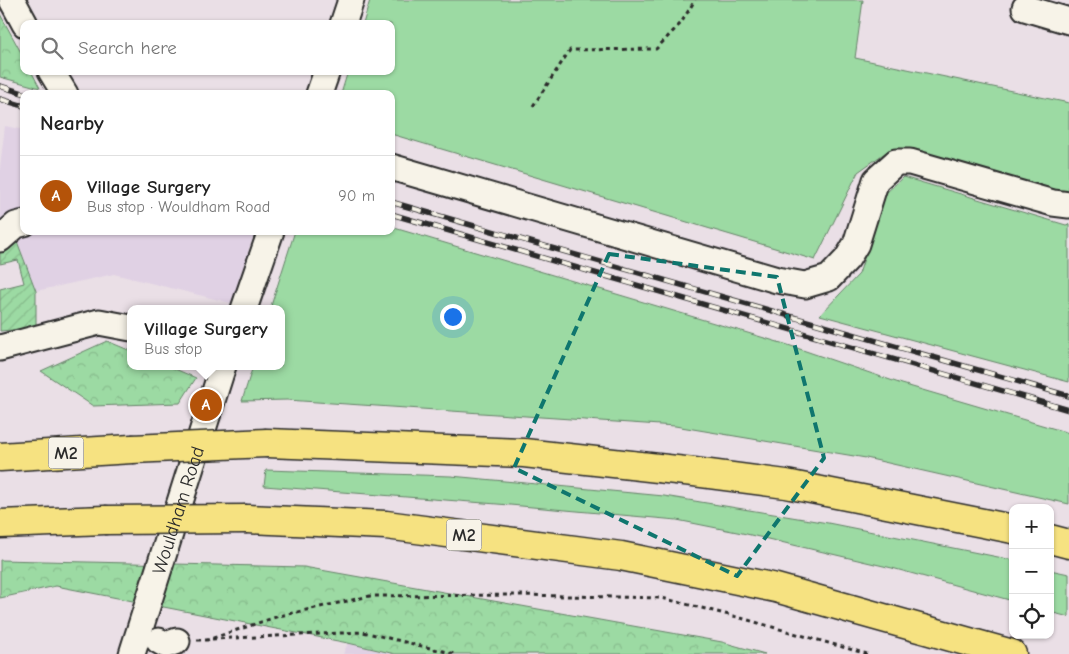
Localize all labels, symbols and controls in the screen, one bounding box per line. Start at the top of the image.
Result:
search box [20,20,395,75]
icon: search [38,34,66,62]
text: Search here [78,37,177,59]
text: Nearby [40,111,104,135]
text: Village Surgery [87,176,210,198]
text: A [52,187,60,205]
text: 90 m [338,187,375,205]
text: Bus stop · Wouldham Road [87,198,270,216]
your location [440,304,466,330]
popup [127,305,285,370]
text: Village Surgery [144,318,268,340]
text: Bus stop [144,340,202,358]
pin: A [190,386,222,424]
road number: M2 [48,438,84,468]
street label: Wouldham Road [148,444,209,577]
map controls [1009,504,1054,639]
button: + [1009,504,1054,549]
road number: M2 [446,520,482,550]
button: − [1009,549,1054,594]
button: locate [1009,594,1054,639]

